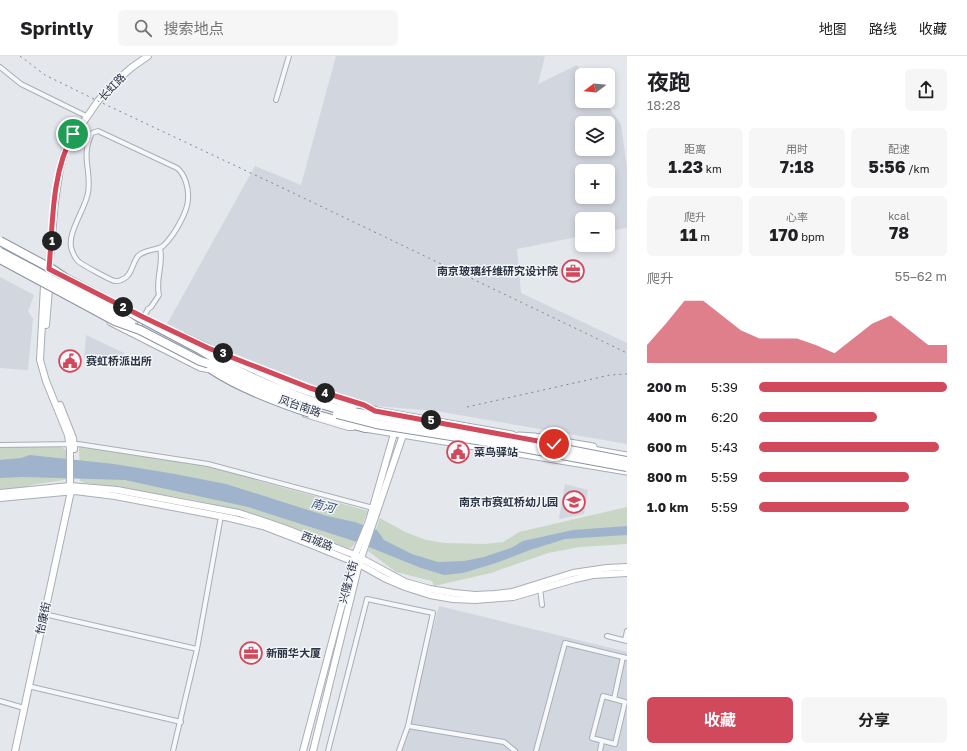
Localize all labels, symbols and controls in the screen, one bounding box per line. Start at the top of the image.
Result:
search box [118,10,398,46]
text: Sprintly [20,16,94,39]
icon: search [132,17,154,39]
text: 搜索地点 [164,19,224,37]
text: 地图 [819,20,847,37]
text: 路线 [869,20,897,37]
text: 收藏 [919,20,947,37]
north arrow [575,68,615,108]
map controls [575,68,615,252]
text: 夜跑 [647,68,691,95]
button: share [905,69,947,111]
street label: 长虹路 [96,70,128,103]
text: 18:28 [647,97,681,113]
button: layers [575,116,615,156]
pin [56,117,90,151]
icon: arrive [62,123,84,145]
text: 距离 [684,142,706,155]
text: 用时 [786,142,808,155]
text: 配速 [888,142,910,155]
text: 1.23 [668,156,703,177]
text: 7:18 [780,156,814,177]
text: 5:56 [869,156,906,177]
text: km [703,162,722,175]
text: /km [906,162,929,175]
button: + [575,164,615,204]
text: kcal [888,209,910,222]
text: 爬升 [684,210,706,223]
text: 心率 [786,210,808,223]
button: − [575,212,615,252]
text: 78 [889,222,909,243]
text: 11 [680,224,698,245]
text: 170 [769,224,799,245]
text: m [698,230,710,243]
text: bpm [799,230,825,243]
pin: 1 [42,231,62,251]
text: 1 [49,234,55,247]
office icon: 南京玻璃纤维研究设计院 [560,258,586,284]
place label: 南京玻璃纤维研究设计院 [437,264,558,277]
text: 55–62 m [895,268,947,284]
text: 爬升 [647,270,673,286]
pin: 2 [113,297,133,317]
text: 2 [120,300,126,313]
pin: 3 [213,343,233,363]
text: 3 [220,346,226,359]
public building icon: 赛虹桥派出所 [57,348,83,374]
place label: 赛虹桥派出所 [86,354,152,367]
text: 200 m [647,379,686,395]
text: 5:39 [711,379,738,395]
pin: 4 [315,383,335,403]
text: 4 [322,386,328,399]
street label: 凤台南路 [277,392,323,419]
text: 400 m [647,409,687,425]
text: 6:20 [711,409,738,425]
pin: 5 [421,410,441,430]
text: 5 [428,413,434,426]
pin [537,427,571,461]
icon: check [543,433,565,455]
public building icon: 菜鸟驿站 [445,439,471,465]
text: 600 m [647,439,687,455]
text: 5:43 [711,439,738,455]
place label: 菜鸟驿站 [474,445,518,458]
text: 800 m [647,469,687,485]
text: 5:59 [711,469,738,485]
school or university icon: 南京市赛虹桥幼儿园 [561,489,587,515]
water label: 南河 [310,495,339,516]
place label: 南京市赛虹桥幼儿园 [459,495,558,508]
text: 1.0 km [647,499,688,515]
text: 5:59 [711,499,738,515]
street label: 西城路 [299,529,335,553]
street label: 兴隆大街 [336,559,359,605]
street label: 怡康街 [33,600,52,635]
office icon: 新丽华大厦 [238,640,264,666]
place label: 新丽华大厦 [266,646,321,659]
button: 收藏 [647,697,793,743]
button: 分享 [801,697,947,743]

